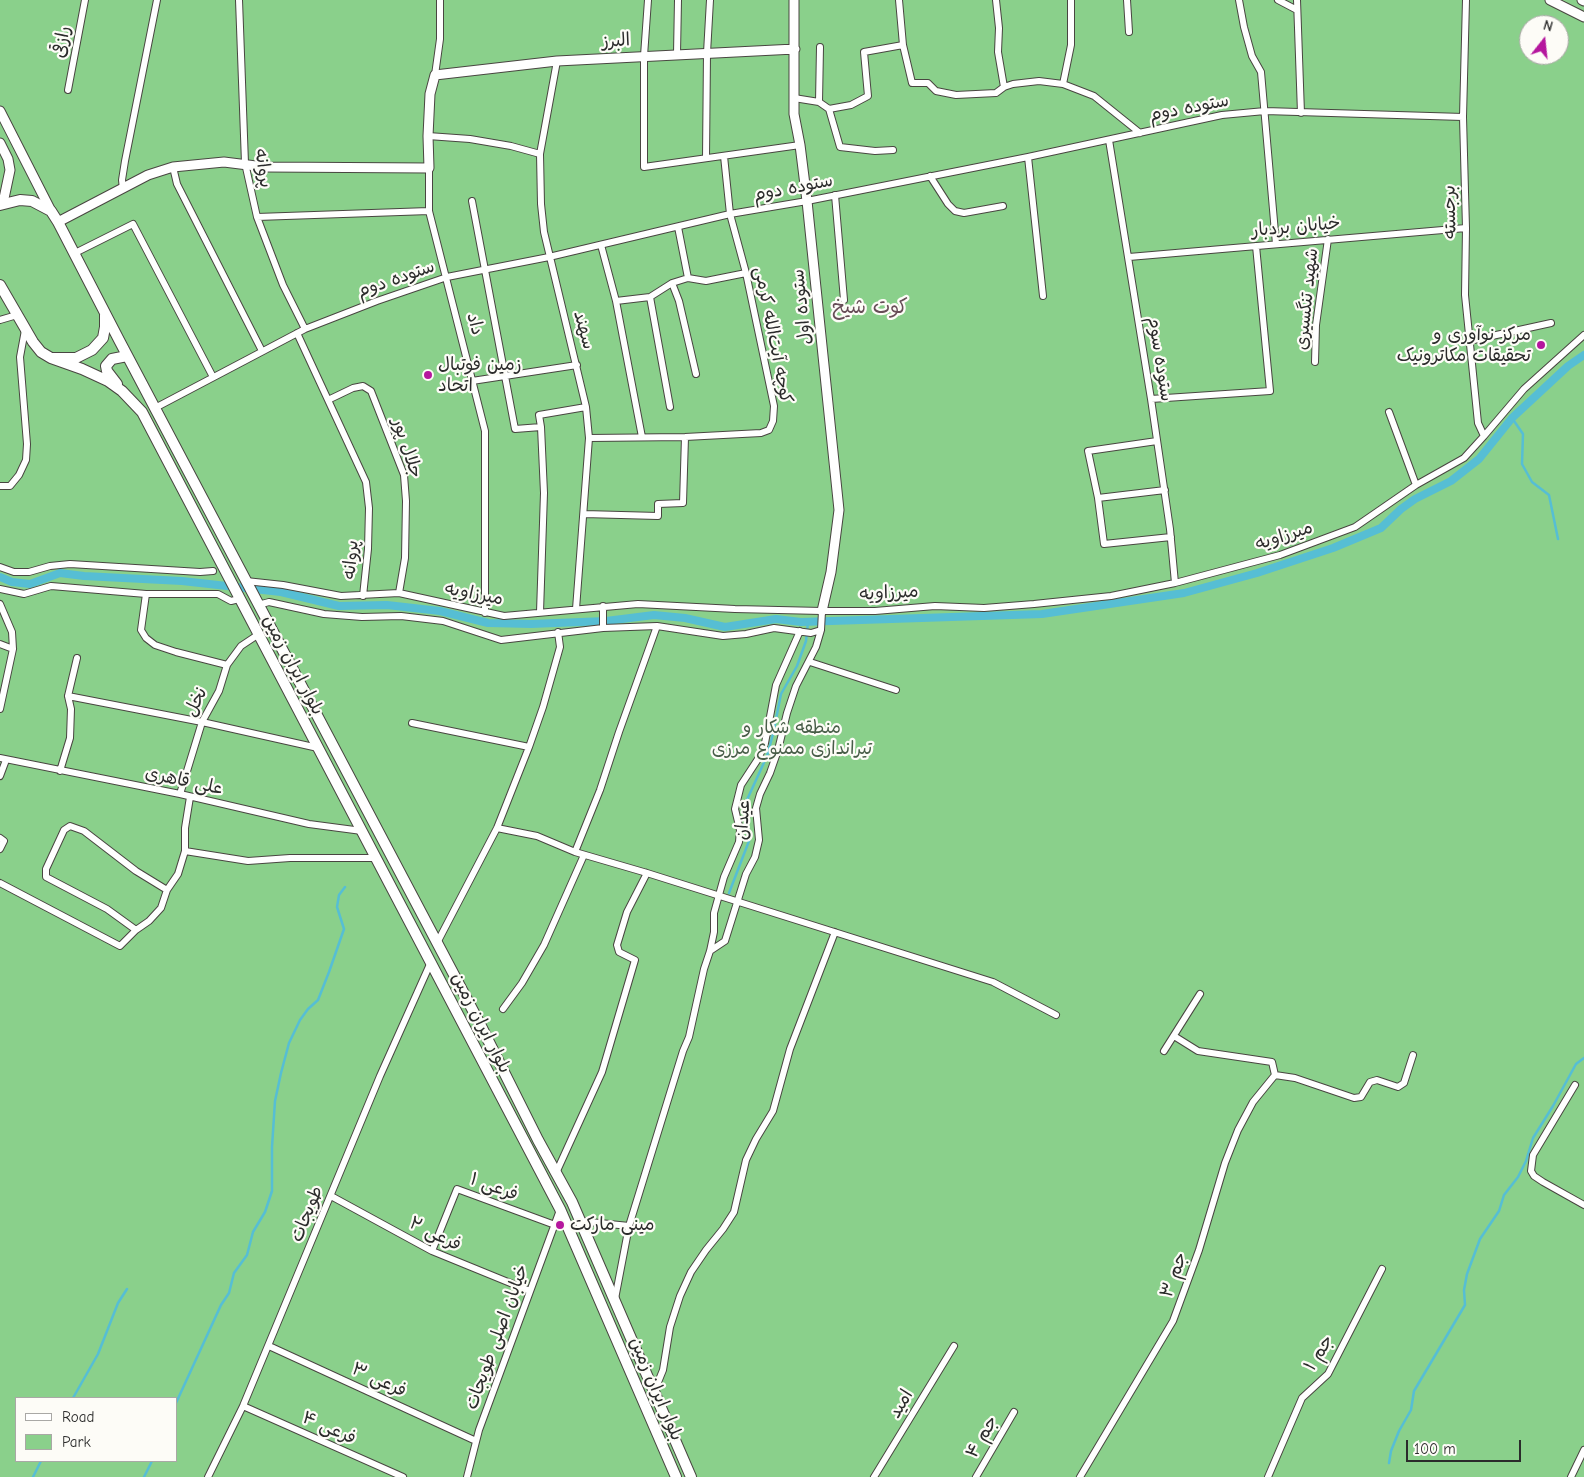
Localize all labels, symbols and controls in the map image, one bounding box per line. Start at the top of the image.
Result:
north arrow [1519,15,1569,65]
text: N [1541,17,1555,35]
street label: رازقی [49,24,75,60]
street label: البرز [601,29,631,53]
street label: ستوده دوم [1147,90,1231,126]
street label: پروانه [250,147,276,189]
street label: ستوده دوم [751,170,835,206]
street label: برجسته [1439,185,1461,239]
street label: خیابان بردبار [1251,212,1341,242]
street label: شهید تنگسیری [1291,247,1323,351]
street label: ستوده دوم [354,256,438,302]
street label: کوچه آیت‌الله کرمی [749,265,797,405]
street label: ستوده اول [787,268,817,346]
district label: کوت شیخ [832,295,908,319]
street label: سهند [569,308,599,352]
street label: داد [462,311,488,337]
street label: ستوده سوم [1143,315,1177,403]
place label: مرکز نوآوری و تحقیقات مکاترونیک [1397,324,1531,366]
marker: مرکز نوآوری و تحقیقات مکاترونیک [1535,339,1547,351]
place label: زمین فوتبال اتحاد [438,354,522,396]
marker: زمین فوتبال اتحاد [422,369,434,381]
street label: جلال پور [387,415,427,481]
street label: میرزاویه [1253,517,1315,555]
street label: پروانه [338,539,364,581]
street label: میرزاویه [443,578,505,610]
street label: میرزاویه [859,581,919,605]
street label: بلوار ایران زمین [258,611,328,719]
street label: نخل [180,684,212,720]
park label: منطقه شکار و تیراندازی ممنوع مرزی [712,717,872,760]
street label: علی قاهری [143,762,225,800]
street label: عیدان [731,799,755,841]
street label: بلوار ایران زمین [446,969,516,1077]
street label: فرعی ۱ [467,1168,521,1206]
street label: طویجات [286,1183,328,1245]
street label: فرعی ۲ [405,1212,465,1256]
place label: مینی مارکت [570,1214,655,1236]
marker: مینی مارکت [554,1219,566,1231]
street label: جم ۳ [1156,1249,1192,1301]
street label: خیابان اصلی طویجات [461,1261,533,1413]
street label: جم ۱ [1300,1331,1338,1375]
street label: بلوار ایران زمین [625,1334,687,1444]
street label: فرعی ۳ [348,1358,410,1402]
street label: امید [884,1386,918,1422]
legend [15,1397,178,1462]
street label: فرعی ۴ [299,1407,359,1449]
text: Road [62,1408,94,1426]
street label: جم ۴ [961,1412,1003,1462]
scale bar [1409,1430,1524,1462]
text: Park [62,1433,91,1451]
text: 100 m [1414,1440,1456,1458]

